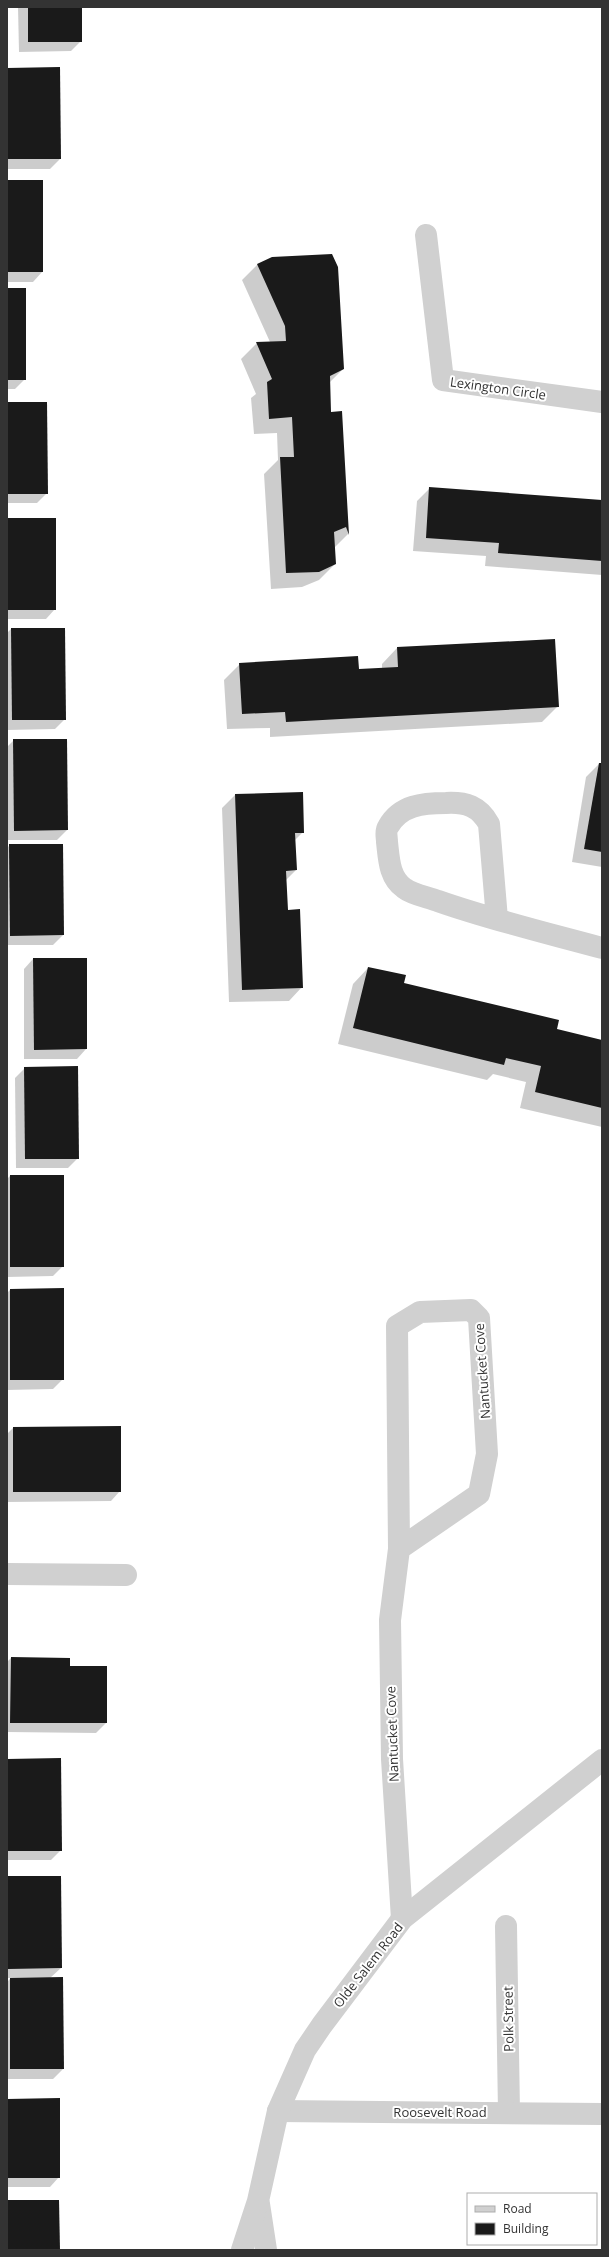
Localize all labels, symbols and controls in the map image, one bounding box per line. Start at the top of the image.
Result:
street label: Lexington Circle [449,372,547,404]
street label: Nantucket Cove [470,1323,494,1419]
street label: Nantucket Cove [381,1686,403,1782]
street label: Olde Salem Road [329,1919,407,2011]
street label: Polk Street [498,1986,518,2052]
street label: Roosevelt Road [393,2103,487,2121]
legend [467,2193,597,2245]
text: Road [503,2200,532,2217]
text: Building [503,2220,549,2237]

